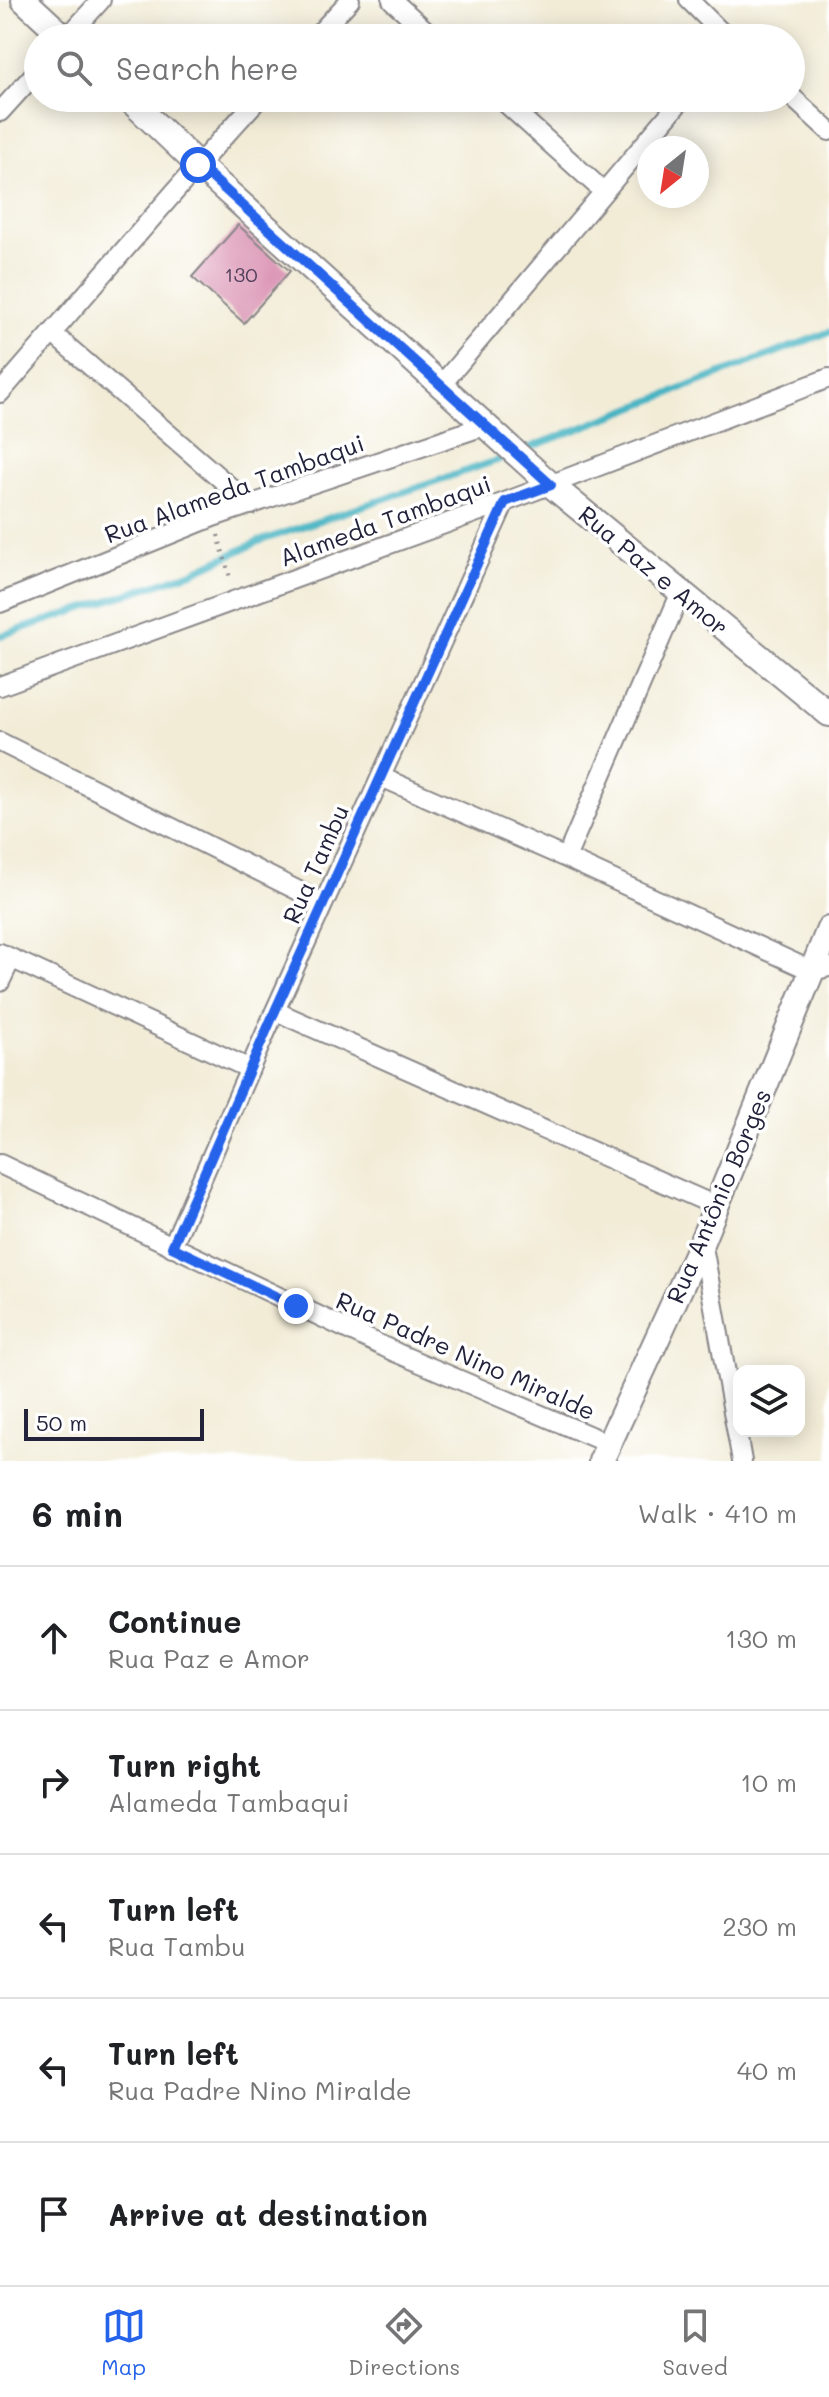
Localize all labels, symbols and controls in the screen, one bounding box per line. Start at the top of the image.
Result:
search box [24,24,805,112]
icon: search [52,46,96,90]
text: Search here [116,48,299,88]
north arrow [637,136,709,208]
route start [180,147,216,183]
house number: 130 [225,261,258,287]
street label: Rua Alameda Tambaqui [100,427,368,549]
street label: Alameda Tambaqui [275,467,495,573]
street label: Rua Paz e Amor [573,498,735,642]
street label: Rua Tambu [275,800,355,928]
street label: Rua Antônio Borges [659,1084,777,1308]
street label: Rua Padre Nino Miralde [332,1284,600,1426]
route end [278,1288,314,1324]
map controls [733,1365,805,1437]
button: layers [733,1365,805,1437]
scale bar [24,1405,204,1441]
text: 50 m [36,1408,87,1437]
text: 6 min [32,1491,123,1536]
text: Walk · 410 m [638,1496,797,1530]
text: Continue [108,1601,241,1641]
icon: ahead [32,1616,76,1660]
text: 130 m [725,1621,797,1655]
text: Rua Paz e Amor [108,1641,310,1675]
text: Turn right [108,1745,261,1785]
icon: right [32,1760,76,1804]
text: 10 m [740,1765,797,1799]
text: Alameda Tambaqui [108,1785,350,1819]
text: Turn left [108,1889,239,1929]
icon: left [32,1904,76,1948]
text: 230 m [722,1909,797,1943]
text: Rua Tambu [108,1929,246,1963]
text: Turn left [108,2033,239,2073]
icon: left [32,2048,76,2092]
text: 40 m [737,2053,797,2087]
text: Rua Padre Nino Miralde [108,2073,412,2107]
icon: arrive [32,2192,76,2236]
text: Arrive at destination [108,2194,428,2234]
tab: Map [101,2304,146,2381]
tab: Directions [348,2304,460,2381]
tab: Saved [663,2304,728,2381]

